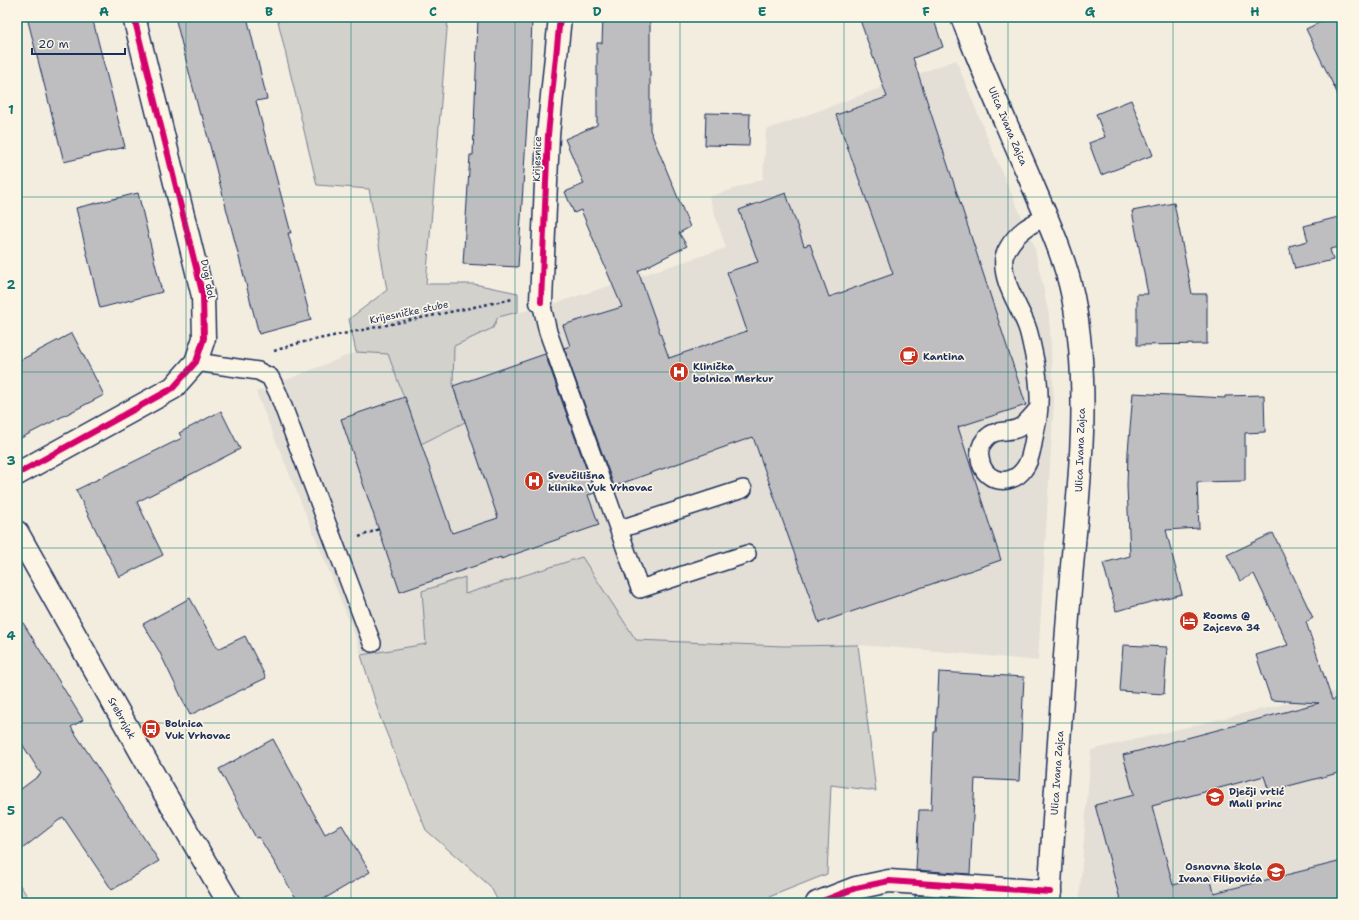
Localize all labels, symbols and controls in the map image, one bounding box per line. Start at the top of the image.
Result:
text: A [99,3,109,20]
text: B [265,3,273,20]
text: C [429,3,437,20]
text: D [592,3,602,20]
text: E [758,3,767,20]
text: F [922,3,930,20]
text: G [1085,3,1096,20]
text: H [1250,3,1260,20]
scale bar [32,30,125,56]
text: 20 m [38,36,69,52]
street label: Ulica Ivana Zajca [986,85,1031,168]
text: 1 [8,101,14,118]
street label: Krijesnice [530,136,544,182]
street label: Dugi dol [198,258,218,300]
text: 2 [6,276,16,293]
street label: Krijesničke stube [368,297,450,327]
cafe icon: Kantina [898,345,920,367]
place label: Kantina [923,350,965,363]
place label: Klinička bolnica Merkur [693,360,774,385]
hospital icon: Klinička bolnica Merkur [668,361,690,383]
street label: Ulica Ivana Zajca [1072,407,1088,492]
text: 3 [6,452,16,469]
place label: Sveučilišna klinika Vuk Vrhovac [548,469,653,494]
hospital icon: Sveučilišna klinika Vuk Vrhovac [523,470,545,492]
place label: Rooms @ Zajceva 34 [1203,609,1260,634]
hotel icon: Rooms @ Zajceva 34 [1178,610,1200,632]
text: 4 [6,627,16,644]
street label: Srebrnjak [105,695,139,741]
place label: Bolnica Vuk Vrhovac [165,717,231,742]
bus stop icon: Bolnica Vuk Vrhovac [140,718,162,740]
street label: Ulica Ivana Zajca [1048,730,1066,816]
place label: Dječji vrtić Mali princ [1229,785,1284,810]
school or university icon: Dječji vrtić Mali princ [1204,786,1226,808]
text: 5 [7,802,15,819]
place label: Osnovna škola Ivana Filipovića [1178,860,1262,885]
school or university icon: Osnovna škola Ivana Filipovića [1265,861,1287,883]

